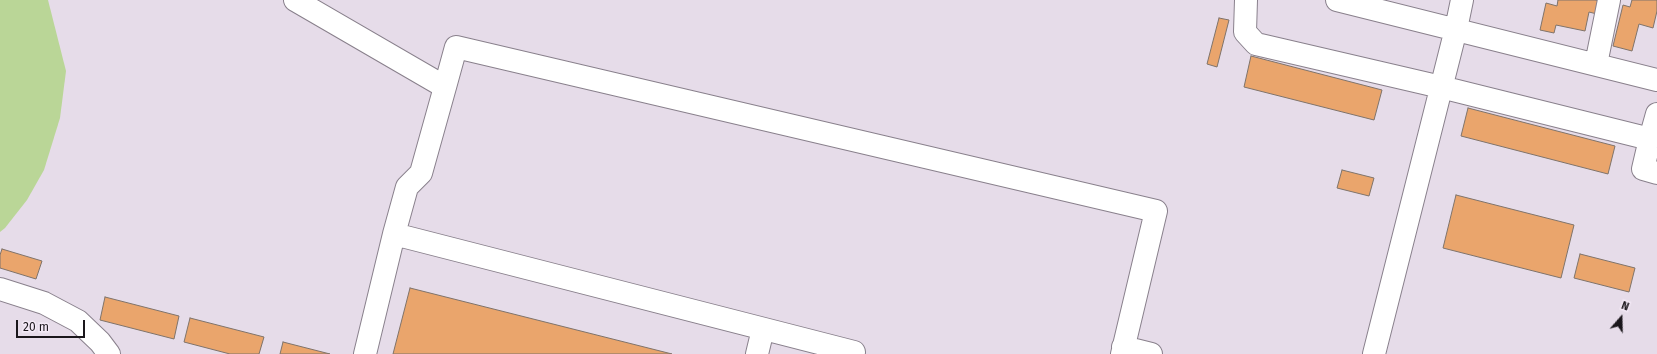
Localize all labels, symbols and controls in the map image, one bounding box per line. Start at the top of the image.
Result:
north arrow [1601,298,1641,338]
text: N [1620,299,1631,314]
scale bar [18,312,87,338]
text: 20 m [23,320,49,334]

